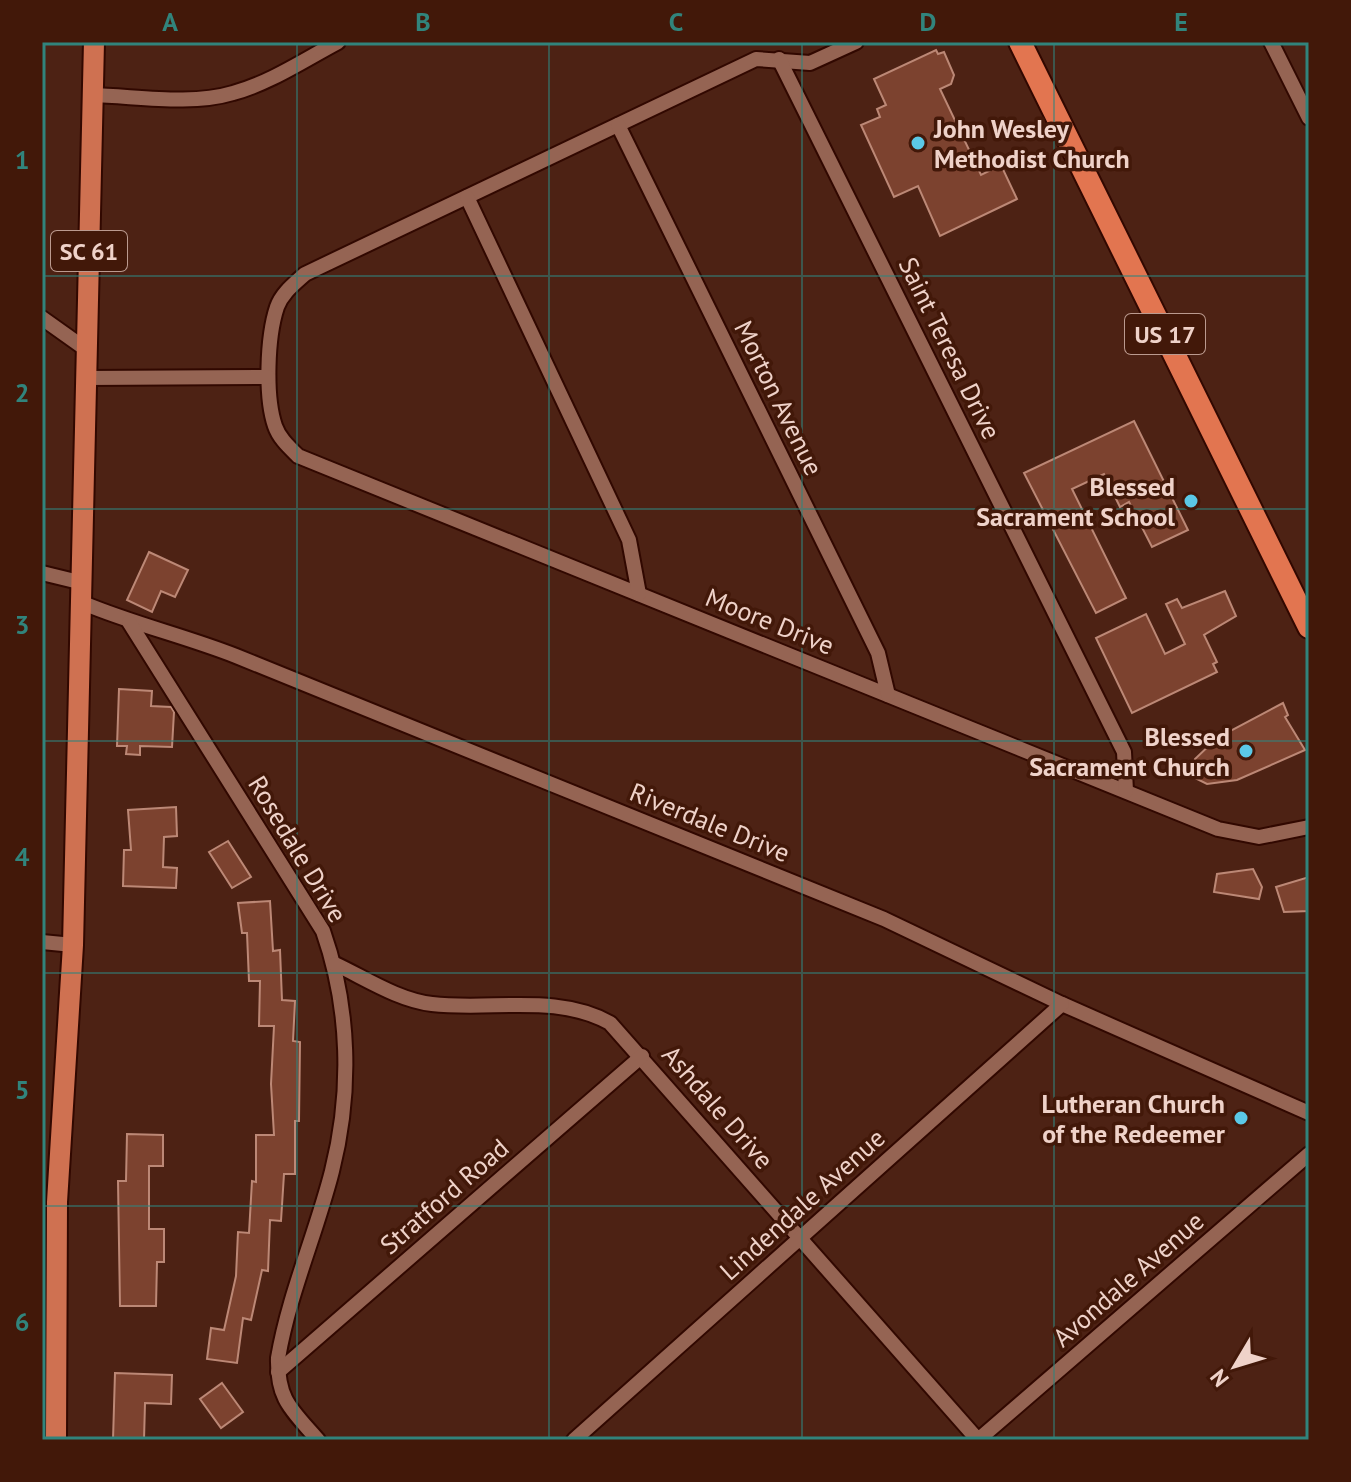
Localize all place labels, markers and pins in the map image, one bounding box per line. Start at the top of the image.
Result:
place label: John Wesley Methodist Church [933,112,1130,175]
marker: John Wesley Methodist Church [909,134,927,152]
place label: Blessed Sacrament School [976,470,1175,533]
marker: Blessed Sacrament School [1182,492,1200,510]
place label: Blessed Sacrament Church [1029,720,1230,783]
marker: Blessed Sacrament Church [1237,742,1255,760]
place label: Lutheran Church of the Redeemer [1042,1087,1226,1150]
marker: Lutheran Church of the Redeemer [1232,1109,1250,1127]

